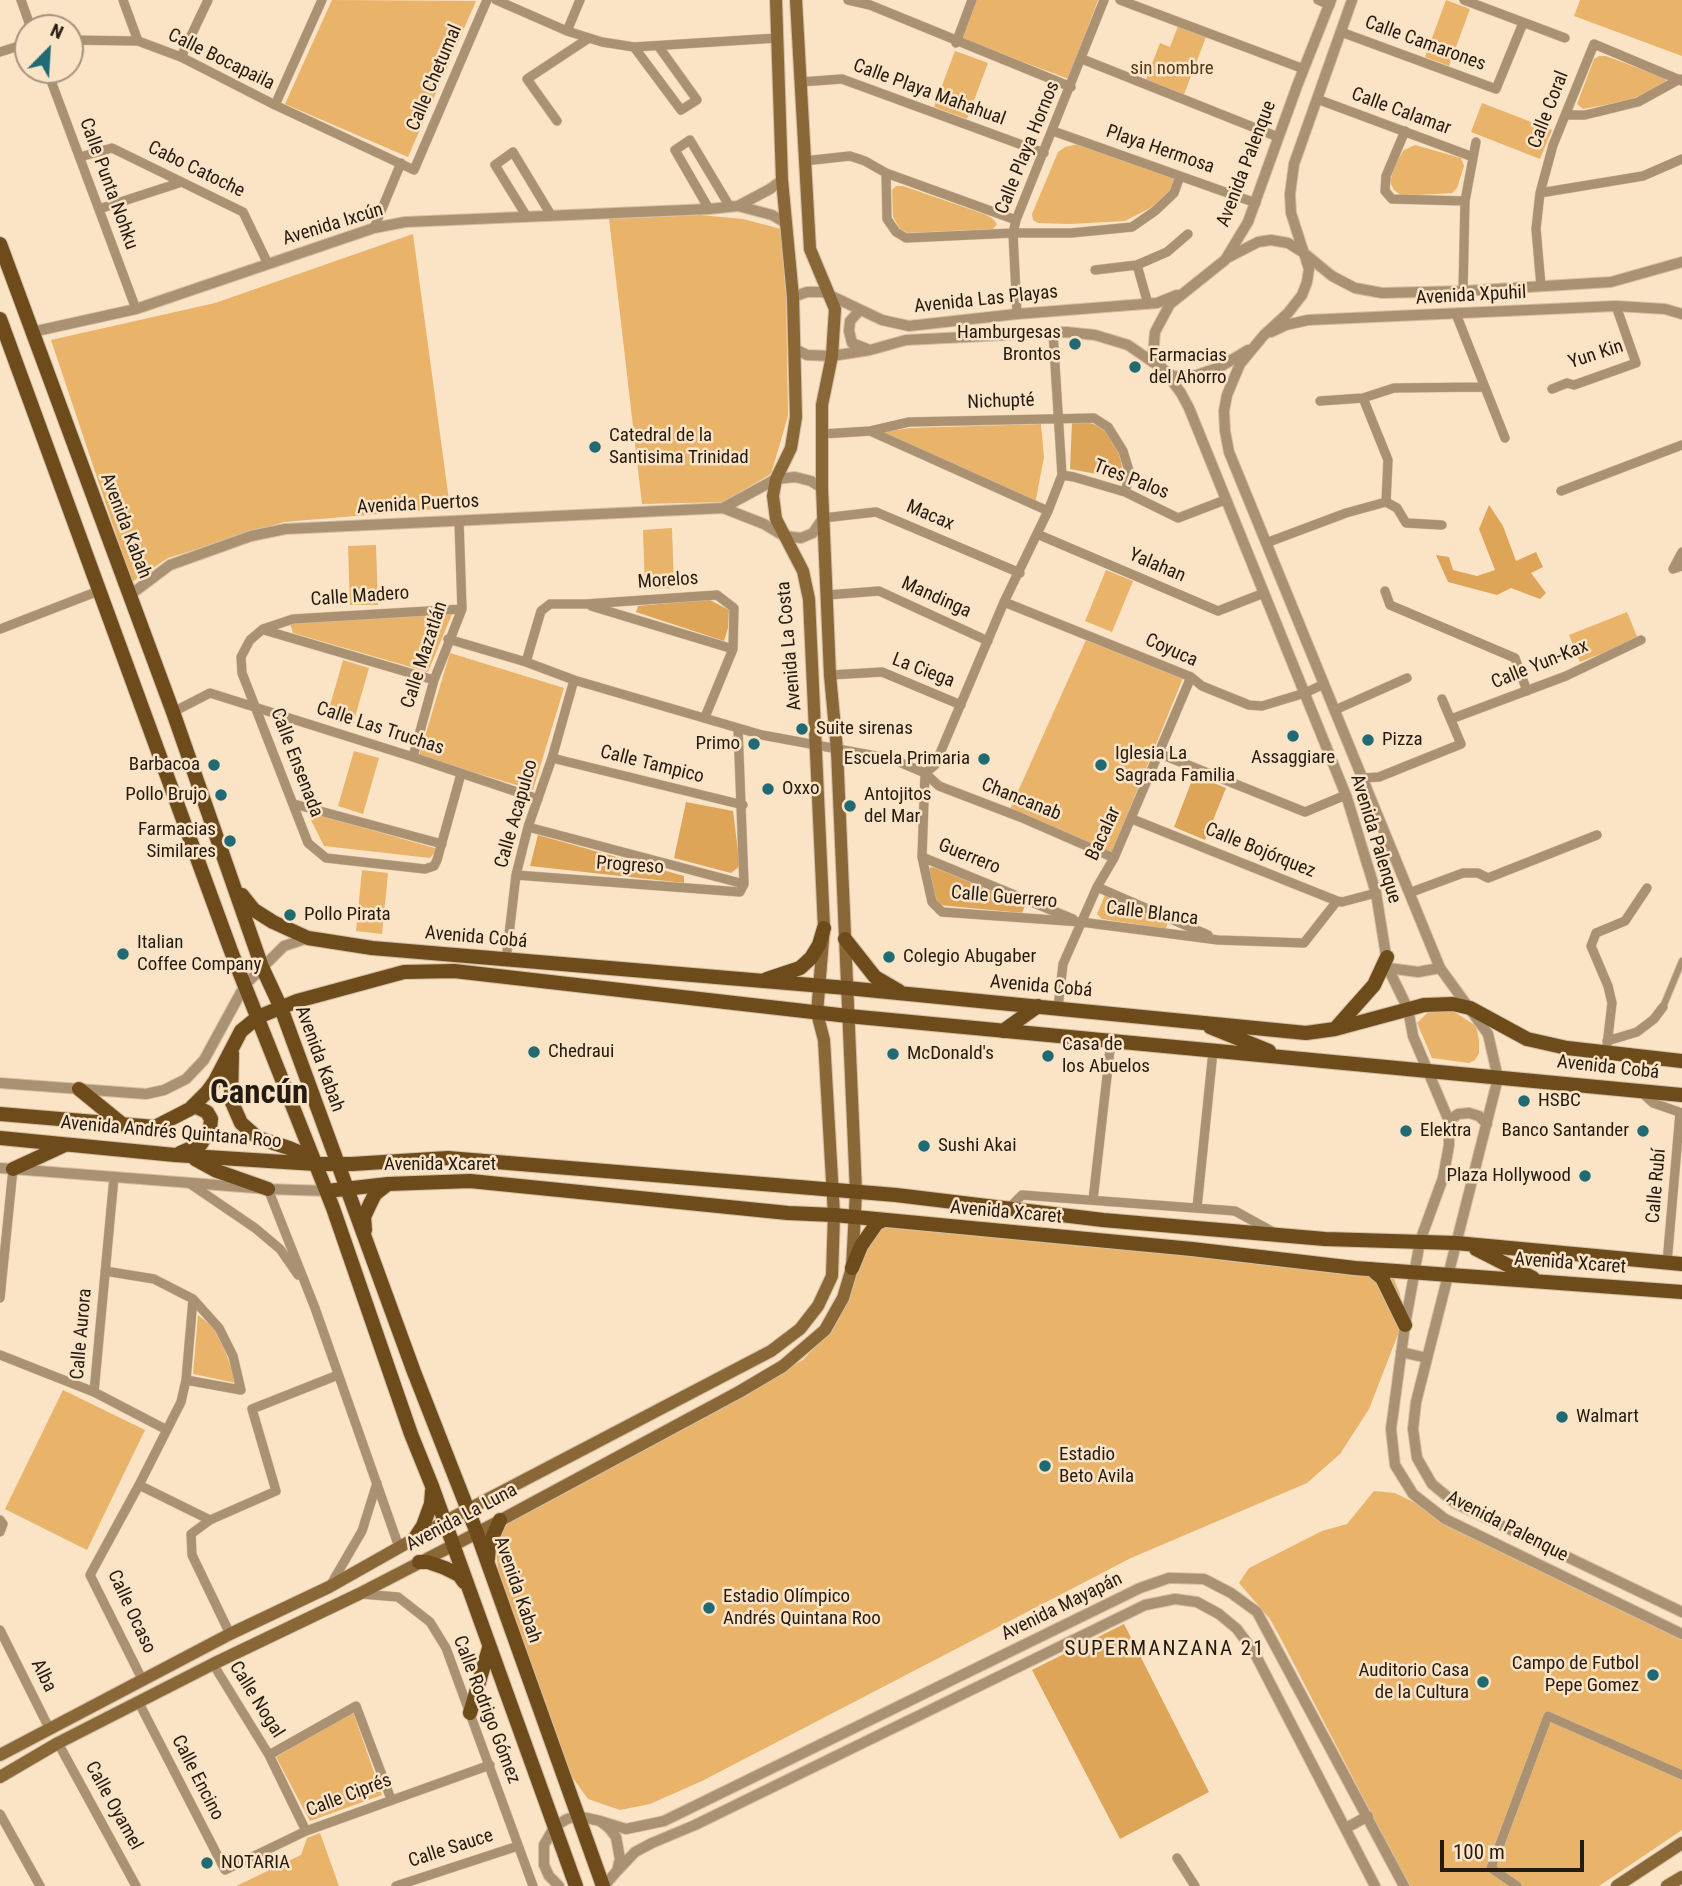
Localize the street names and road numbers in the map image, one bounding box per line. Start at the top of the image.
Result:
street label: Calle Camarones [1361,12,1489,76]
street label: Calle Chetumal [402,21,468,135]
street label: Calle Bocapaila [164,24,278,96]
street label: Calle Playa Mahahual [850,55,1008,131]
street label: Calle Coral [1524,68,1574,152]
street label: Calle Playa Hornos [991,78,1065,218]
street label: Calle Calamar [1348,83,1454,141]
street label: Avenida Palenque [1212,98,1282,230]
street label: Calle Punta Nohku [74,115,142,253]
street label: Playa Hermosa [1103,121,1217,179]
street label: Cabo Catoche [144,137,248,203]
street label: Avenida Ixcún [280,199,386,251]
street label: Avenida Las Playas [913,281,1059,319]
street label: Avenida Xpuhil [1415,282,1527,310]
street label: Yun Kin [1566,335,1626,375]
street label: Nichupté [967,389,1035,415]
street label: Tres Palos [1090,455,1172,505]
street label: Avenida Kabah [94,470,156,582]
street label: Avenida Puertos [356,490,480,520]
street label: Macax [903,496,957,536]
street label: Yalahan [1125,544,1189,588]
street label: Morelos [637,568,699,594]
street label: Mandinga [898,573,974,623]
street label: Avenida La Costa [773,580,807,712]
street label: Calle Madero [310,582,410,612]
street label: Calle Mazatlán [397,599,453,711]
street label: Coyuca [1141,629,1201,673]
street label: Calle Yun-Kax [1488,635,1592,695]
street label: La Ciega [889,649,957,693]
street label: Calle Las Truchas [313,698,447,760]
street label: Calle Ensenada [265,705,327,821]
street label: Calle Tampico [598,741,706,789]
street label: Calle Acapulco [491,757,543,871]
street label: Avenida Palenque [1345,772,1405,906]
street label: Chancanab [978,774,1064,826]
street label: Bacalar [1082,804,1126,864]
street label: Calle Bojórquez [1201,818,1319,884]
street label: Guerrero [935,834,1003,880]
street label: Progreso [595,852,665,880]
street label: Calle Guerrero [950,882,1058,914]
street label: Calle Blanca [1105,897,1199,931]
street label: Avenida Cobá [424,922,528,954]
street label: Avenida Cobá [989,971,1093,1003]
street label: Avenida Kabah [289,1003,349,1115]
street label: Avenida Cobá [1556,1051,1660,1085]
street label: Avenida Andrés Quintana Roo [60,1112,282,1154]
street label: Calle Rubí [1642,1148,1672,1224]
street label: Avenida Xcaret [384,1154,496,1176]
street label: Avenida Xcaret [949,1197,1063,1229]
street label: Avenida Xcaret [1513,1249,1627,1279]
street label: Calle Aurora [67,1287,97,1381]
street label: Avenida La Luna [403,1479,521,1557]
street label: Avenida Palenque [1442,1487,1572,1567]
street label: Avenida Kabah [488,1534,546,1646]
street label: Calle Ocaso [102,1567,160,1657]
street label: Avenida Mayapán [998,1568,1126,1646]
street label: Calle Rodrigo Gómez [447,1633,525,1787]
street label: Alba [25,1656,61,1696]
street label: Calle Nogal [224,1657,288,1743]
street label: Calle Encino [166,1732,228,1824]
street label: Calle Oyamel [79,1758,147,1854]
street label: Calle Ciprés [303,1769,395,1823]
street label: Calle Sauce [406,1825,496,1873]

